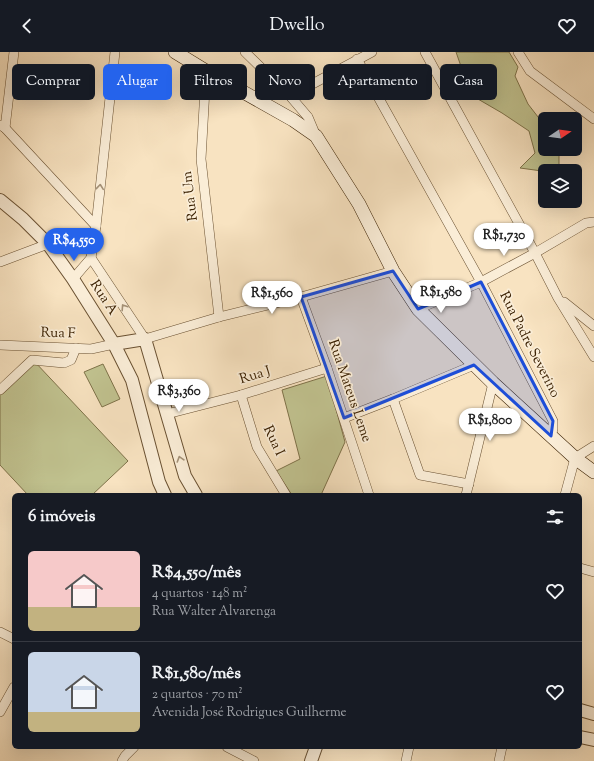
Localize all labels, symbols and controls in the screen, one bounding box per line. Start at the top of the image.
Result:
text: Dwello [269,13,325,39]
icon: back [16,15,38,37]
icon: heart [556,15,578,37]
chip: Comprar [12,64,95,100]
chip: Alugar [103,64,172,100]
chip: Filtros [180,64,247,100]
chip: Novo [255,64,315,100]
chip: Apartamento [323,64,432,100]
chip: Casa [440,64,497,100]
north arrow [538,112,582,156]
map controls [538,112,582,208]
button: layers [538,164,582,208]
street label: Rua Um [178,169,204,222]
one-way arrow [95,184,104,190]
pin: R$1,730 [467,223,541,257]
text: R$1,730 [483,227,525,245]
pin: R$4,550 [37,228,111,262]
text: R$4,550 [53,232,95,250]
street label: Rua A [84,276,122,320]
pin: R$1,580 [404,280,478,314]
pin: R$1,560 [235,281,309,315]
text: R$1,580 [420,284,462,302]
text: R$1,560 [251,285,293,303]
street label: Rua Padre Severino [494,288,565,402]
one-way arrow [121,304,128,311]
street label: Rua F [40,323,76,345]
street label: Rua Mateus Leme [322,337,376,445]
street label: Rua J [237,362,273,390]
pin: R$3,360 [142,379,216,413]
text: R$3,360 [157,383,201,401]
pin: R$1,800 [453,408,527,442]
text: R$1,800 [468,412,512,430]
street label: Rua I [257,422,289,460]
one-way arrow [176,456,185,463]
text: 6 imóveis [28,505,95,529]
icon: filters [544,506,566,528]
text: R$4,550/mês [152,561,241,585]
icon: home [60,567,108,615]
icon: heart [544,580,566,602]
text: 4 quartos · 148 m² [152,585,248,603]
text: Rua Walter Alvarenga [152,603,276,621]
text: R$1,580/mês [152,662,241,686]
icon: home [60,668,108,716]
icon: heart [544,681,566,703]
text: 2 quartos · 70 m² [152,686,243,704]
text: Avenida José Rodrigues Guilherme [152,704,347,722]

